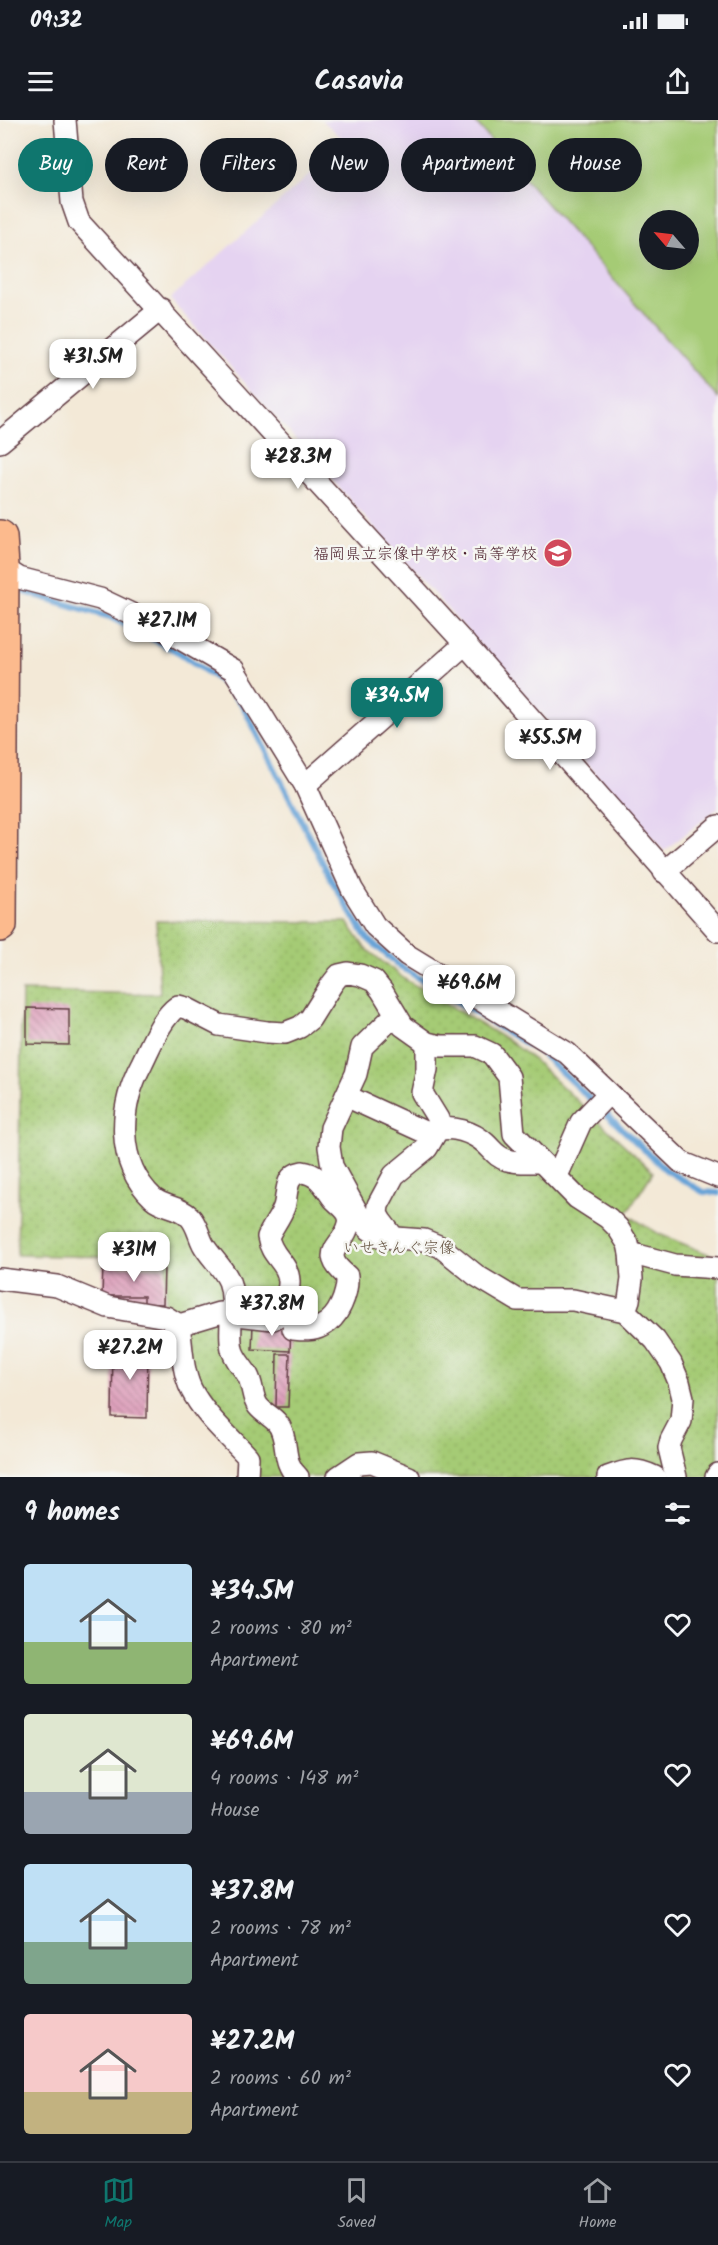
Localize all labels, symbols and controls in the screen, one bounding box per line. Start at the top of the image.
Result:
text: 09:32 [30,4,83,39]
text: Casavia [315,60,404,103]
icon: menu [24,65,57,98]
icon: share [661,65,694,98]
chip: Buy [18,138,93,192]
chip: Rent [105,138,188,192]
chip: Filters [200,138,297,192]
chip: New [309,138,389,192]
chip: Apartment [401,138,536,192]
chip: House [548,138,642,192]
north arrow [639,210,699,270]
map controls [639,210,699,270]
pin: ¥31.5M [44,339,142,390]
text: ¥31.5M [63,342,123,374]
pin: ¥28.3M [249,439,347,490]
text: ¥28.3M [265,442,331,474]
school or university icon: 福岡県立宗像中学校・高等学校 [542,537,574,569]
place label: 福岡県立宗像中学校・高等学校 [313,542,537,567]
pin: ¥27.1M [118,603,216,654]
text: ¥27.1M [137,606,197,638]
pin: ¥34.5M [348,678,446,729]
text: ¥34.5M [365,681,429,713]
pin: ¥55.5M [501,720,599,771]
text: ¥55.5M [519,723,581,755]
pin: ¥69.6M [420,965,518,1016]
text: ¥69.6M [437,968,501,1000]
pin: ¥31M [98,1232,170,1283]
text: ¥31M [112,1235,156,1267]
park label: いせきんぐ宗像 [343,1236,455,1261]
pin: ¥37.8M [223,1286,321,1337]
text: ¥37.8M [240,1289,304,1321]
pin: ¥27.2M [81,1330,179,1381]
text: ¥27.2M [98,1333,162,1365]
text: 9 homes [24,1492,120,1534]
icon: filters [661,1497,694,1530]
text: ¥34.5M [210,1571,293,1613]
icon: home [72,1588,144,1660]
icon: heart [661,1608,694,1641]
text: 2 rooms · 80 m² [210,1613,352,1645]
text: Apartment [210,1645,299,1677]
text: ¥69.6M [210,1721,293,1763]
icon: home [72,1738,144,1810]
icon: heart [661,1758,694,1791]
text: 4 rooms · 148 m² [210,1763,358,1795]
text: House [210,1795,260,1827]
text: ¥37.8M [210,1871,294,1913]
icon: home [72,1888,144,1960]
icon: heart [661,1908,694,1941]
text: 2 rooms · 78 m² [210,1913,351,1945]
text: Apartment [210,1945,299,1977]
text: ¥27.2M [210,2021,294,2063]
icon: home [72,2038,144,2110]
icon: heart [661,2058,694,2091]
text: 2 rooms · 60 m² [210,2063,351,2095]
text: Apartment [210,2095,299,2127]
tab: Map [102,2174,135,2235]
tab: Saved [338,2174,376,2235]
tab: Home [579,2174,616,2235]

